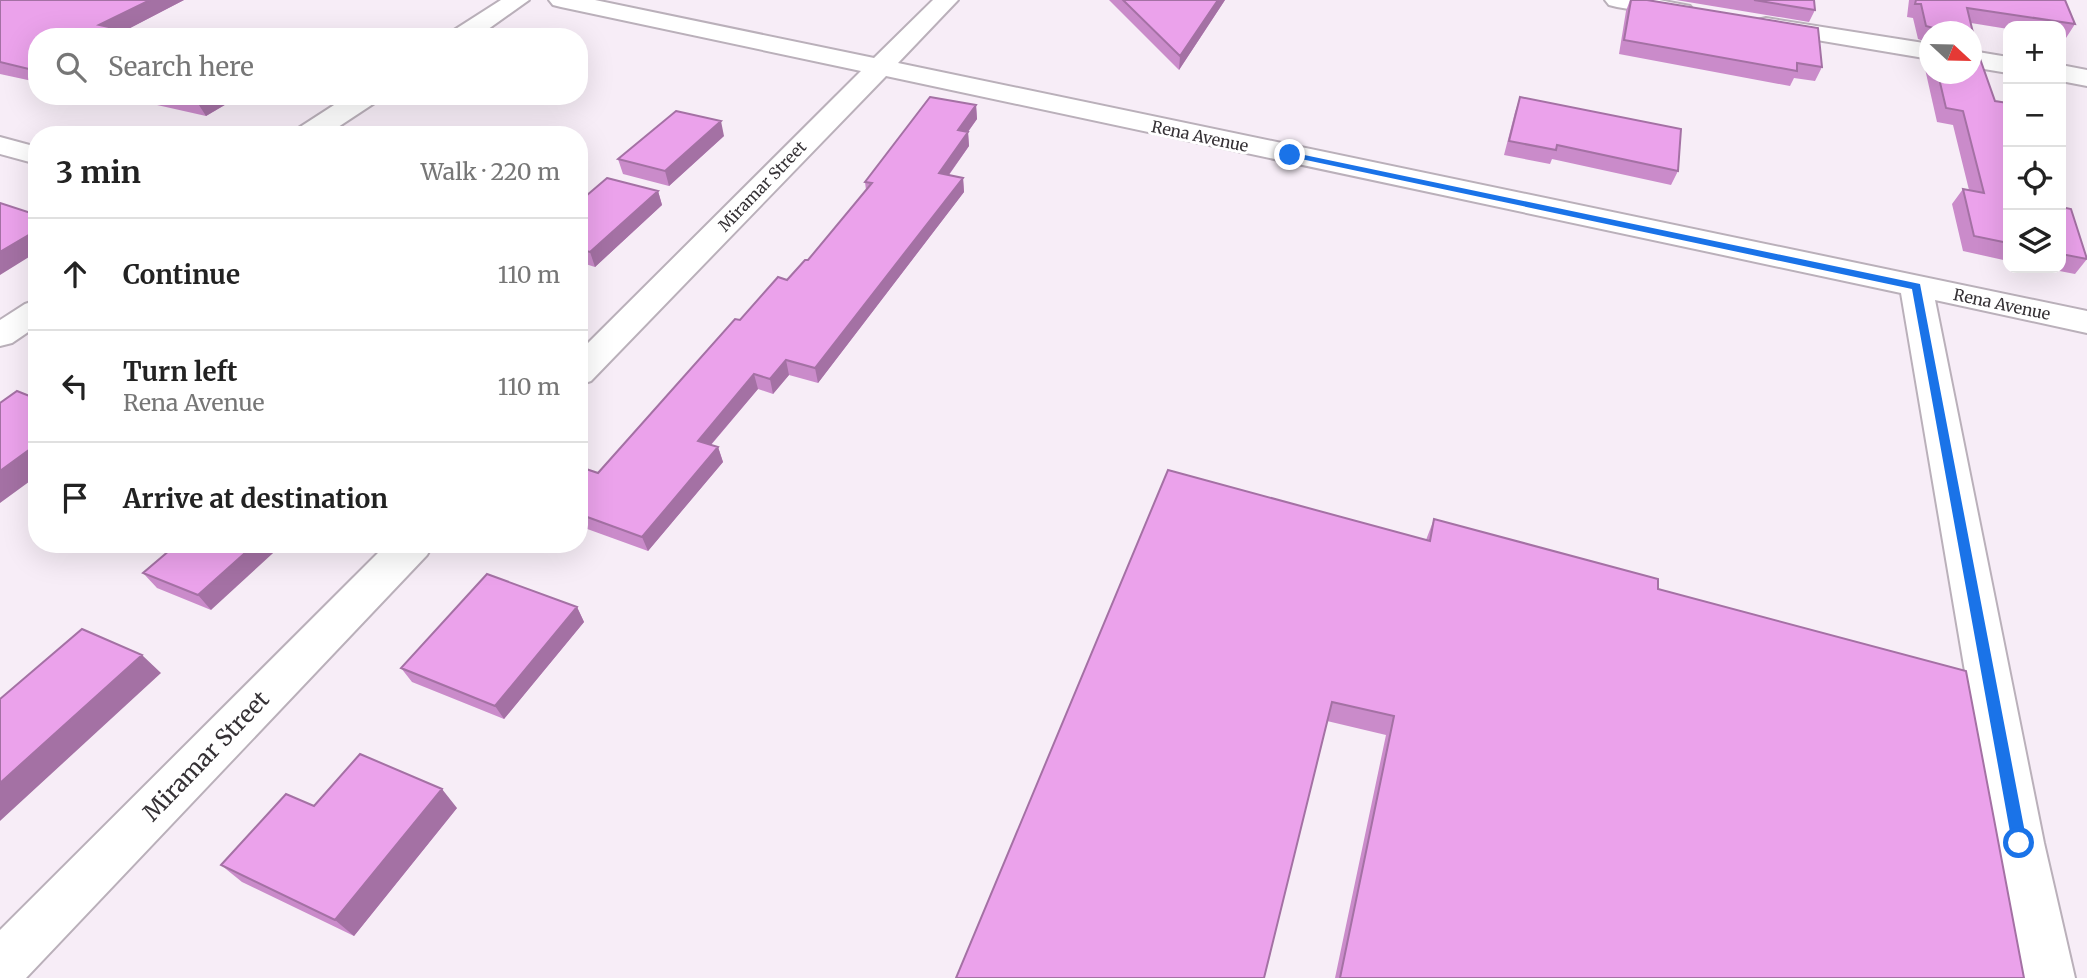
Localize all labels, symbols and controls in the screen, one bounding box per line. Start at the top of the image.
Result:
north arrow [1919,21,1982,84]
map controls [2003,21,2066,273]
button: + [2003,21,2066,84]
search box [28,28,588,105]
icon: search [52,48,90,86]
text: Search here [108,50,254,83]
button: − [2003,84,2066,147]
street label: Rena Avenue [1150,116,1250,156]
street label: Miramar Street [714,136,811,235]
route end [1274,139,1305,170]
button: locate [2003,147,2066,210]
text: 3 min [56,153,141,191]
text: Walk · 220 m [421,157,560,186]
button: layers [2003,210,2066,273]
icon: ahead [56,255,94,293]
text: Continue [123,258,240,291]
text: 110 m [498,260,560,289]
street label: Rena Avenue [1952,284,2052,324]
text: Turn left [123,355,237,388]
icon: left [56,367,94,405]
text: 110 m [498,372,560,401]
text: Rena Avenue [123,388,265,417]
icon: arrive [56,479,94,517]
text: Arrive at destination [123,482,388,515]
street label: Miramar Street [136,685,275,827]
route start [2003,827,2034,858]

